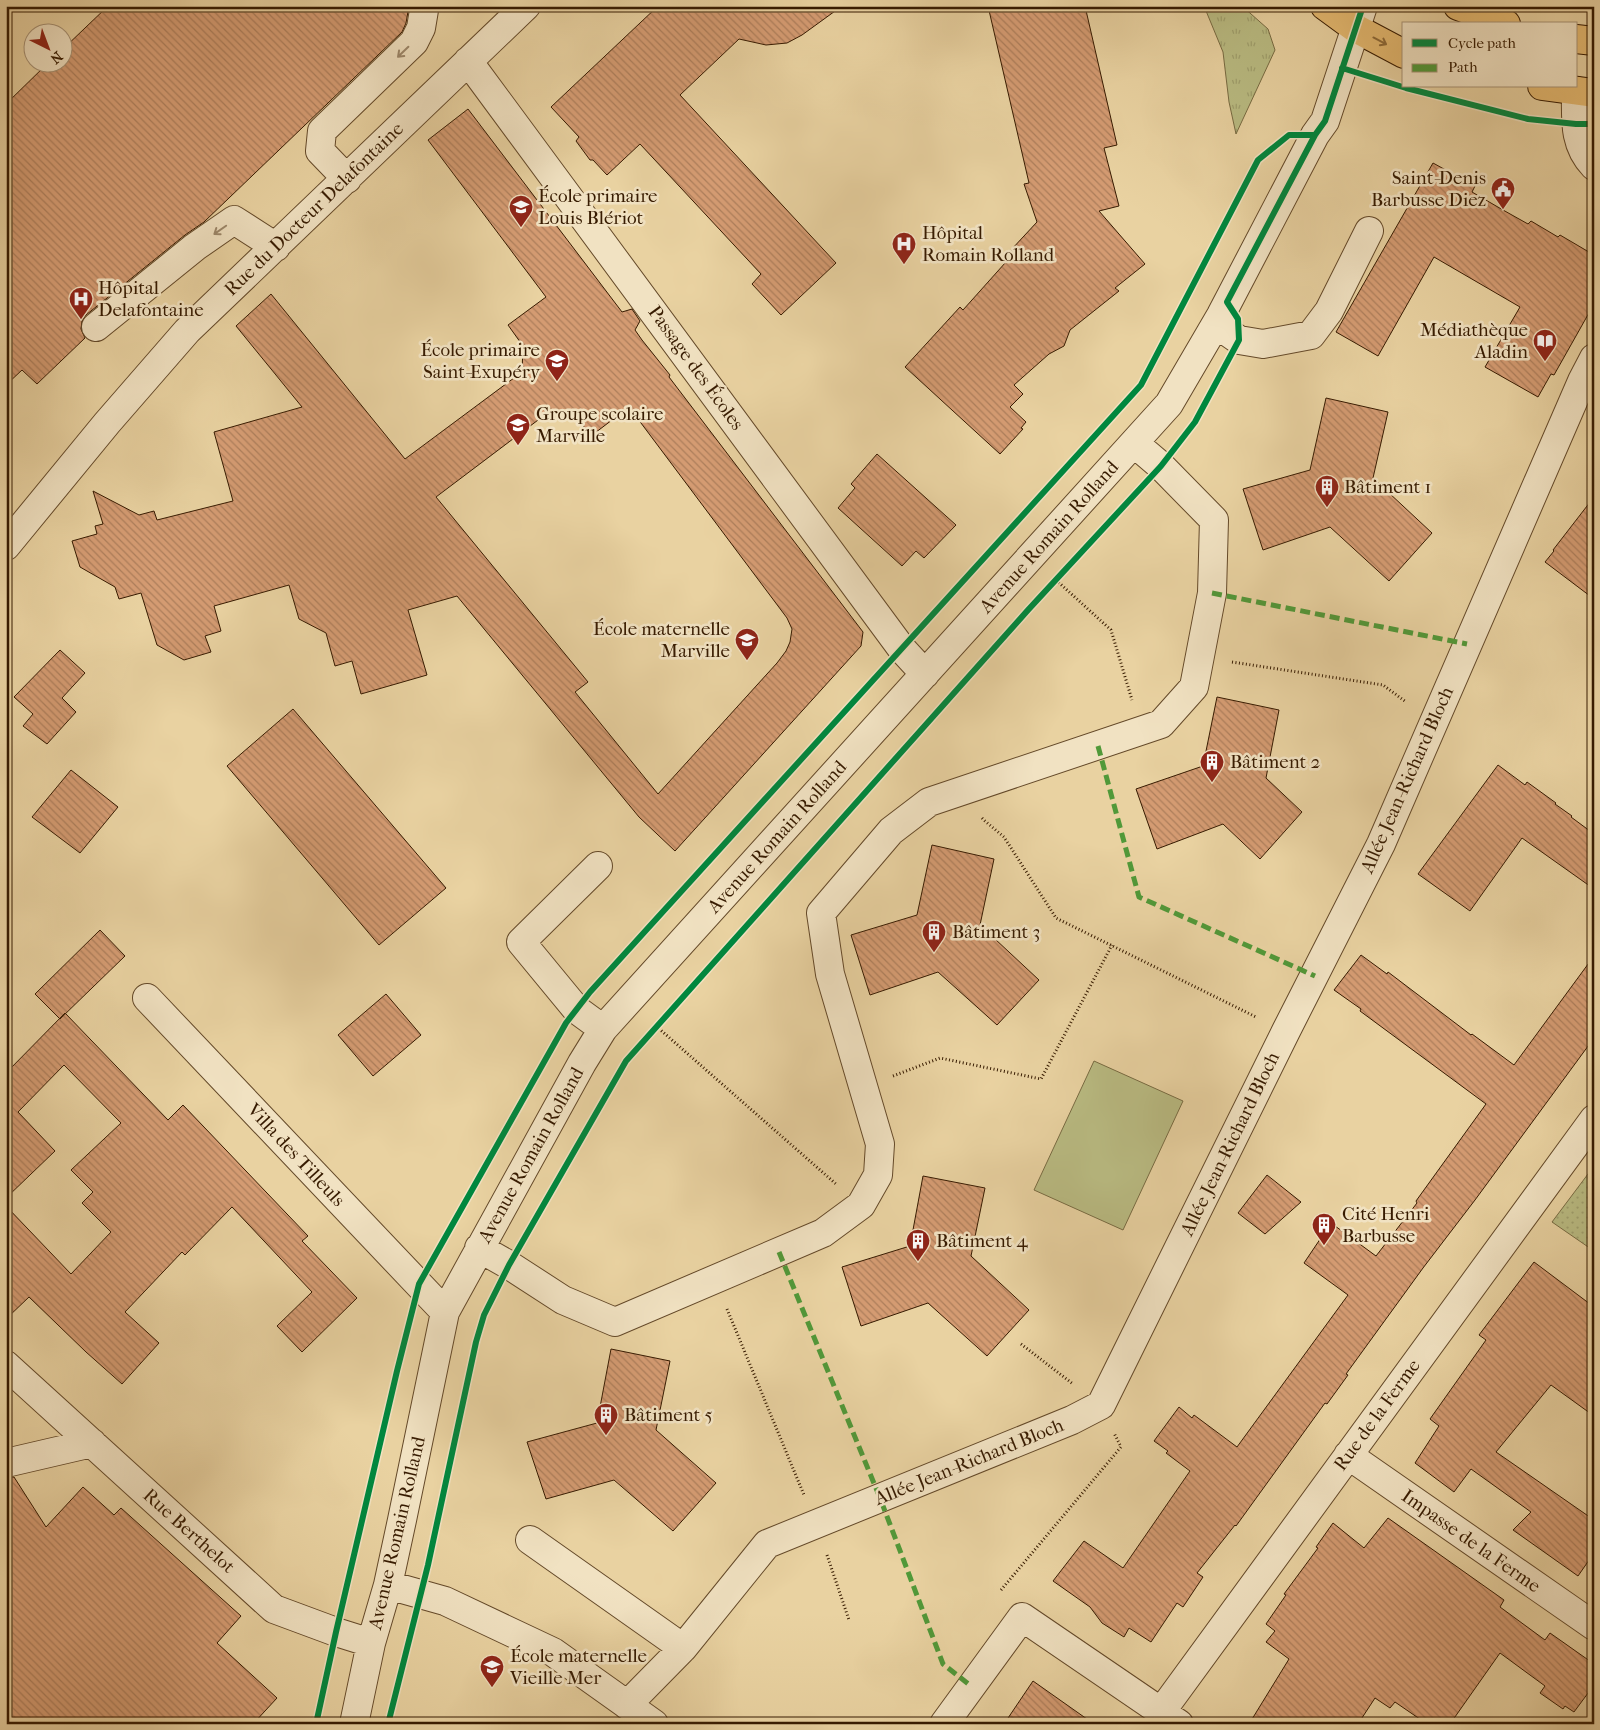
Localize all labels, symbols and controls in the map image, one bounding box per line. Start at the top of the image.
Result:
north arrow [22,22,72,72]
legend [1402,22,1578,88]
text: Cycle path [1448,34,1516,52]
one-way arrow [1372,36,1387,46]
one-way arrow [397,46,409,59]
text: N [46,47,66,67]
text: Path [1448,58,1478,76]
street label: Rue du Docteur Delafontaine [220,118,408,300]
place label: Saint-Denis Barbusse Diez [1371,167,1486,211]
public building icon: Saint-Denis Barbusse Diez [1490,176,1516,210]
place label: École primaire Louis Blériot [538,185,658,229]
school or university icon: École primaire Louis Blériot [508,194,534,228]
place label: Hôpital Romain Rolland [922,222,1055,266]
one-way arrow [214,225,228,235]
hospital icon: Hôpital Romain Rolland [891,231,917,265]
place label: Hôpital Delafontaine [98,277,204,321]
hospital icon: Hôpital Delafontaine [68,286,94,320]
street label: Passage des Écoles [644,302,748,434]
place label: Médiathèque Aladin [1420,319,1528,363]
library icon: Médiathèque Aladin [1532,328,1558,362]
place label: École primaire Saint-Exupéry [421,339,541,383]
school or university icon: École primaire Saint-Exupéry [544,348,570,382]
place label: Groupe scolaire Marville [536,403,663,447]
school or university icon: Groupe scolaire Marville [505,412,531,446]
street label: Avenue Romain Rolland [974,456,1124,618]
building icon: Bâtiment 1 [1314,474,1340,508]
place label: Bâtiment 1 [1344,476,1431,498]
place label: École maternelle Marville [593,618,730,662]
school or university icon: École maternelle Marville [734,627,760,661]
street label: Allée Jean-Richard Bloch [1356,683,1458,878]
building icon: Bâtiment 2 [1199,749,1225,783]
place label: Bâtiment 2 [1230,751,1320,773]
street label: Avenue Romain Rolland [702,756,852,918]
building icon: Bâtiment 3 [921,919,947,953]
place label: Bâtiment 3 [952,921,1040,943]
street label: Allée Jean-Richard Bloch [1175,1048,1284,1240]
street label: Avenue Romain Rolland [473,1063,589,1248]
street label: Villa des Tilleuls [242,1098,349,1211]
place label: Cité Henri Barbusse [1342,1203,1430,1247]
building icon: Cité Henri Barbusse [1311,1212,1337,1246]
building icon: Bâtiment 4 [905,1228,931,1262]
place label: Bâtiment 4 [936,1230,1028,1252]
street label: Rue de la Ferme [1329,1355,1425,1475]
building icon: Bâtiment 5 [593,1402,619,1436]
place label: Bâtiment 5 [624,1404,713,1426]
street label: Allée Jean-Richard Bloch [870,1414,1067,1510]
street label: Avenue Romain Rolland [364,1434,430,1633]
street label: Rue Berthelot [139,1484,240,1578]
street label: Impasse de la Ferme [1397,1485,1545,1597]
place label: École maternelle Vieille Mer [509,1645,647,1689]
school or university icon: École maternelle Vieille Mer [479,1654,505,1688]

